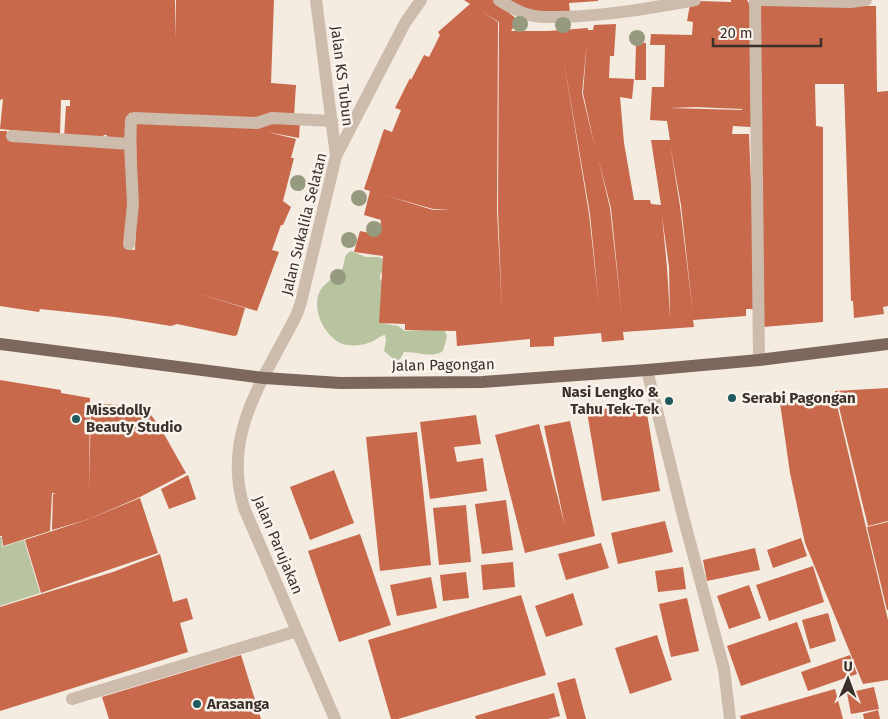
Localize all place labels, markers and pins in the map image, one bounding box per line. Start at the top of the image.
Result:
place label: Nasi Lengko & Tahu Tek-Tek [562,383,660,418]
place label: Serabi Pagongan [742,389,856,407]
marker: Serabi Pagongan [726,392,738,404]
marker: Nasi Lengko & Tahu Tek-Tek [663,395,675,407]
place label: Missdolly Beauty Studio [86,401,182,436]
marker: Missdolly Beauty Studio [70,413,82,425]
place label: Arasanga [206,695,270,713]
marker: Arasanga [191,698,203,710]

